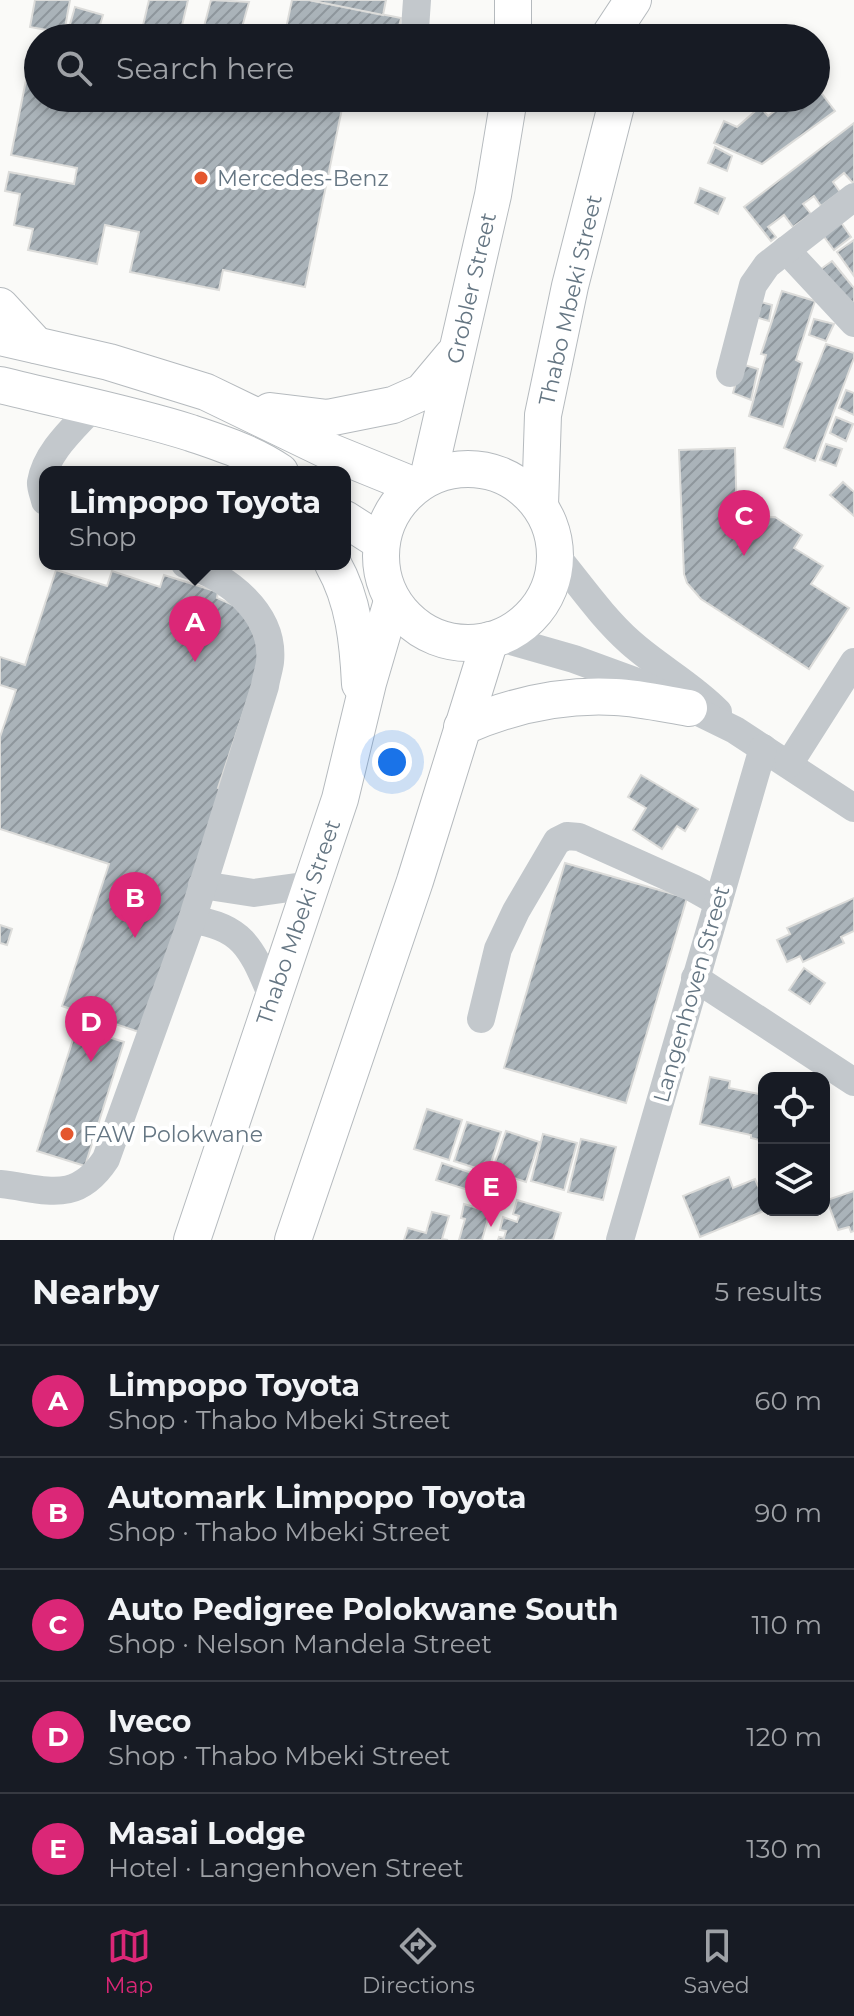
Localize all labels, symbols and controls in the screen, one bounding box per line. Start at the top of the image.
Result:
search box [24,24,830,112]
icon: search [52,46,96,90]
text: Search here [116,50,294,87]
place label: Mercedes-Benz [217,165,389,192]
marker: Mercedes-Benz [192,169,210,187]
street label: Thabo Mbeki Street [533,192,608,408]
street label: Grobler Street [441,210,502,366]
popup [39,466,351,570]
text: Limpopo Toyota [69,484,321,521]
pin: C [718,490,770,556]
text: Shop [69,521,136,553]
pin: A [169,596,221,662]
your location [372,742,412,782]
street label: Thabo Mbeki Street [251,816,346,1028]
pin: B [109,872,161,938]
street label: Langenhoven Street [648,883,735,1106]
pin: D [65,996,117,1062]
map controls [758,1072,830,1216]
button: locate [758,1072,830,1144]
place label: FAW Polokwane [83,1121,263,1148]
marker: FAW Polokwane [58,1125,76,1143]
button: layers [758,1144,830,1216]
pin: E [465,1161,517,1227]
text: Nearby [32,1271,159,1313]
text: 5 results [715,1276,822,1308]
text: Limpopo Toyota [108,1367,360,1404]
text: A [48,1385,68,1417]
text: 60 m [755,1385,822,1417]
text: Shop · Thabo Mbeki Street [108,1404,450,1436]
text: Automark Limpopo Toyota [108,1479,527,1516]
text: B [48,1497,68,1529]
text: 90 m [755,1497,822,1529]
text: Shop · Thabo Mbeki Street [108,1516,450,1548]
text: Auto Pedigree Polokwane South [108,1591,618,1628]
text: C [49,1609,67,1641]
text: 110 m [752,1609,822,1641]
text: Shop · Nelson Mandela Street [108,1628,492,1660]
text: Iveco [108,1703,191,1740]
text: D [47,1721,69,1753]
text: 120 m [746,1721,822,1753]
text: Shop · Thabo Mbeki Street [108,1740,450,1772]
text: Masai Lodge [108,1815,305,1852]
text: E [49,1833,67,1865]
text: 130 m [746,1833,822,1865]
text: Hotel · Langenhoven Street [108,1852,464,1884]
tab: Map [104,1924,153,1999]
tab: Directions [362,1924,475,1999]
tab: Saved [684,1924,750,1999]

